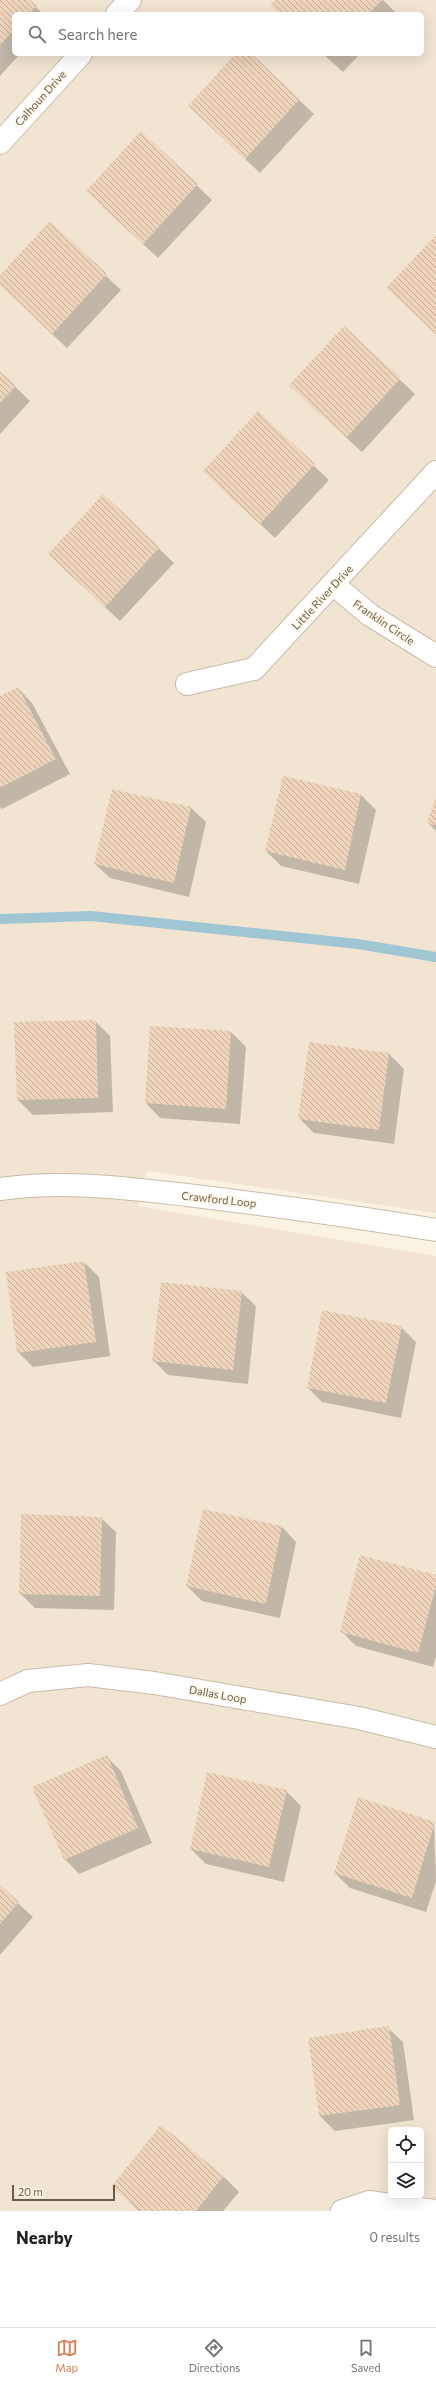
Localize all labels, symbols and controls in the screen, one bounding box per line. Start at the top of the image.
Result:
search box [12,12,424,56]
icon: search [26,23,48,45]
text: Search here [58,25,137,43]
street label: Calhoun Drive [12,67,68,128]
street label: Little River Drive [289,562,355,632]
street label: Franklin Circle [351,597,417,647]
street label: Crawford Loop [181,1189,257,1209]
street label: Dallas Loop [188,1683,248,1705]
map controls [388,2127,424,2199]
button: locate [388,2127,424,2163]
button: layers [388,2163,424,2199]
scale bar [12,2183,115,2202]
text: 20 m [18,2185,43,2198]
text: Nearby [16,2227,73,2248]
text: 0 results [369,2229,420,2245]
tab: Map [55,2337,78,2374]
tab: Directions [189,2337,240,2374]
tab: Saved [351,2337,381,2374]

